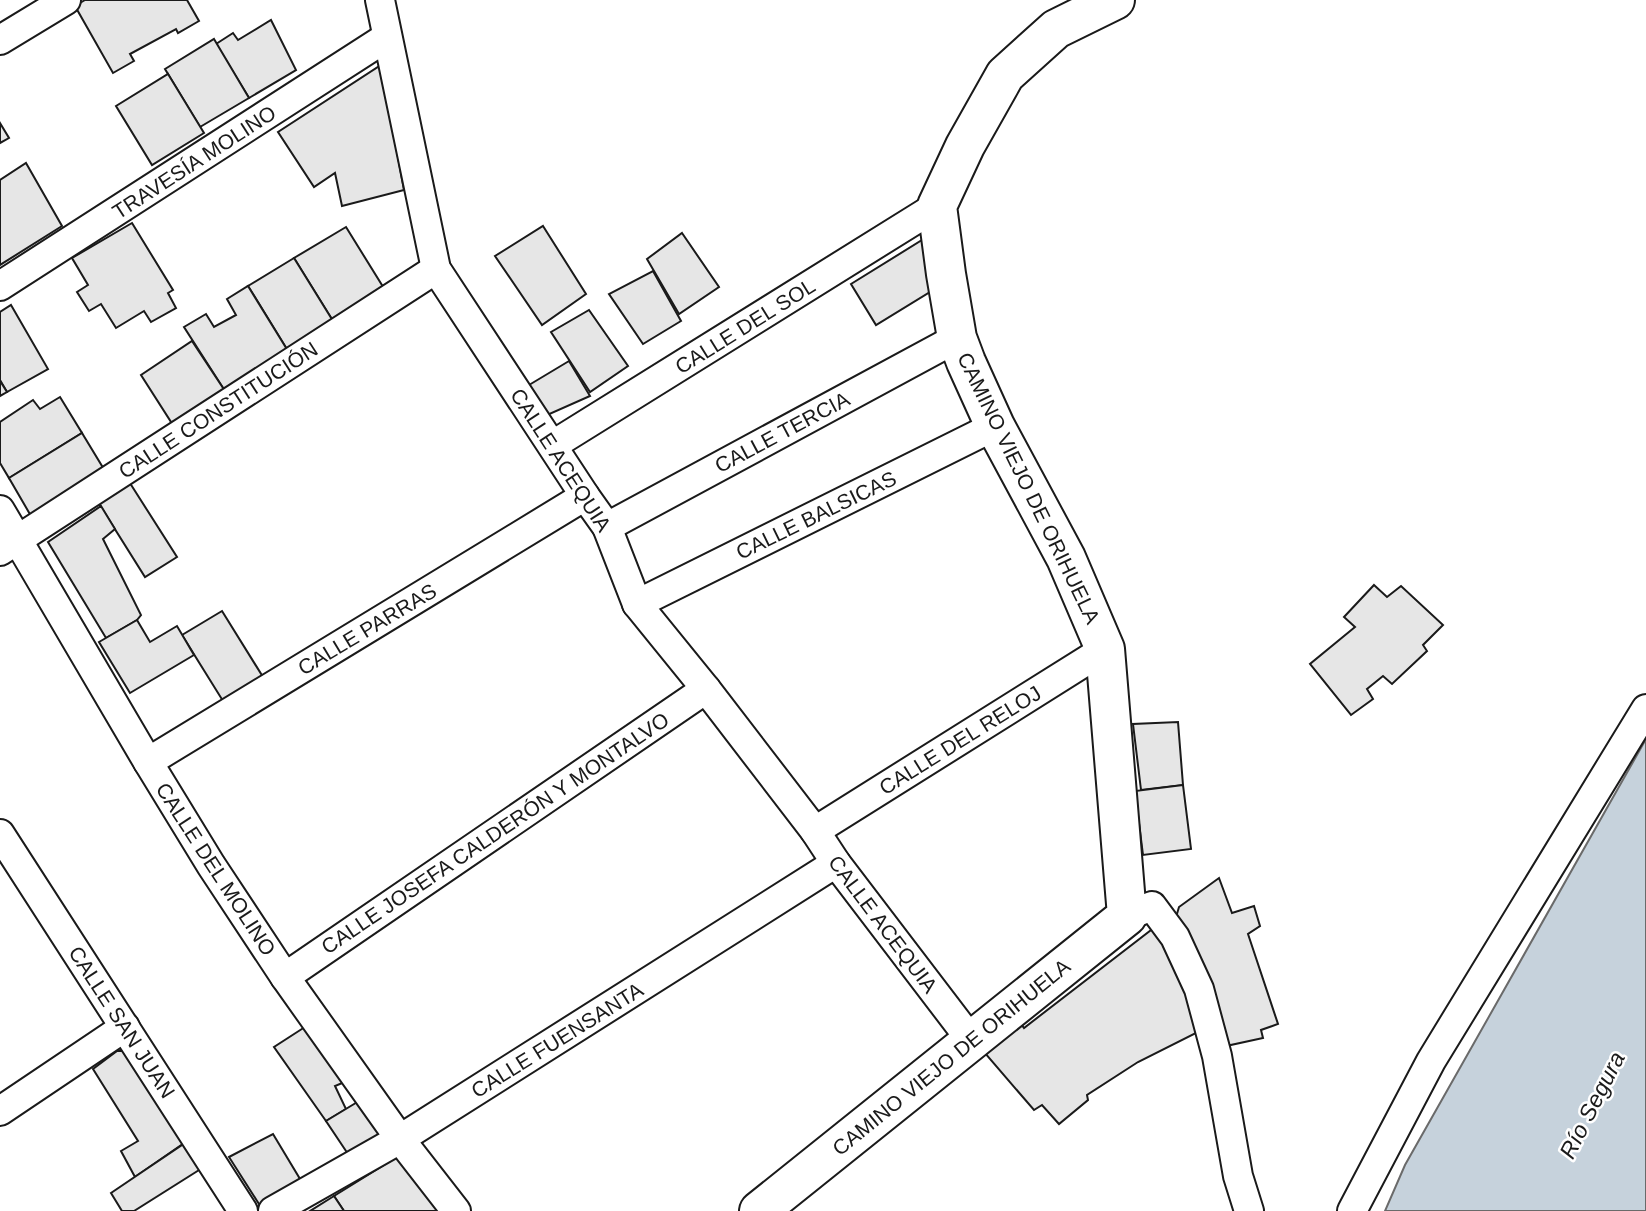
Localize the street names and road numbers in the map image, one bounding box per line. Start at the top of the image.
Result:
street label: TRAVESÍA MOLINO [108,101,280,223]
street label: CALLE DEL SOL [671,274,819,378]
street label: CALLE CONSTITUCIÓN [114,337,322,483]
street label: CAMINO VIEJO DE ORIHUELA [953,349,1105,627]
street label: CALLE ACEQUIA [506,384,616,536]
street label: CALLE TERCIA [711,387,853,477]
street label: CALLE BALSICAS [732,466,900,564]
street label: CALLE PARRAS [294,579,440,679]
street label: CALLE DEL RELOJ [875,681,1045,799]
street label: CALLE JOSEFA CALDERÓN Y MONTALVO [317,708,673,958]
street label: CALLE DEL MOLINO [152,778,280,960]
street label: CALLE ACEQUIA [824,851,942,997]
street label: CALLE SAN JUAN [64,942,180,1102]
street label: CAMINO VIEJO DE ORIHUELA [828,954,1074,1160]
street label: CALLE FUENSANTA [467,978,647,1102]

